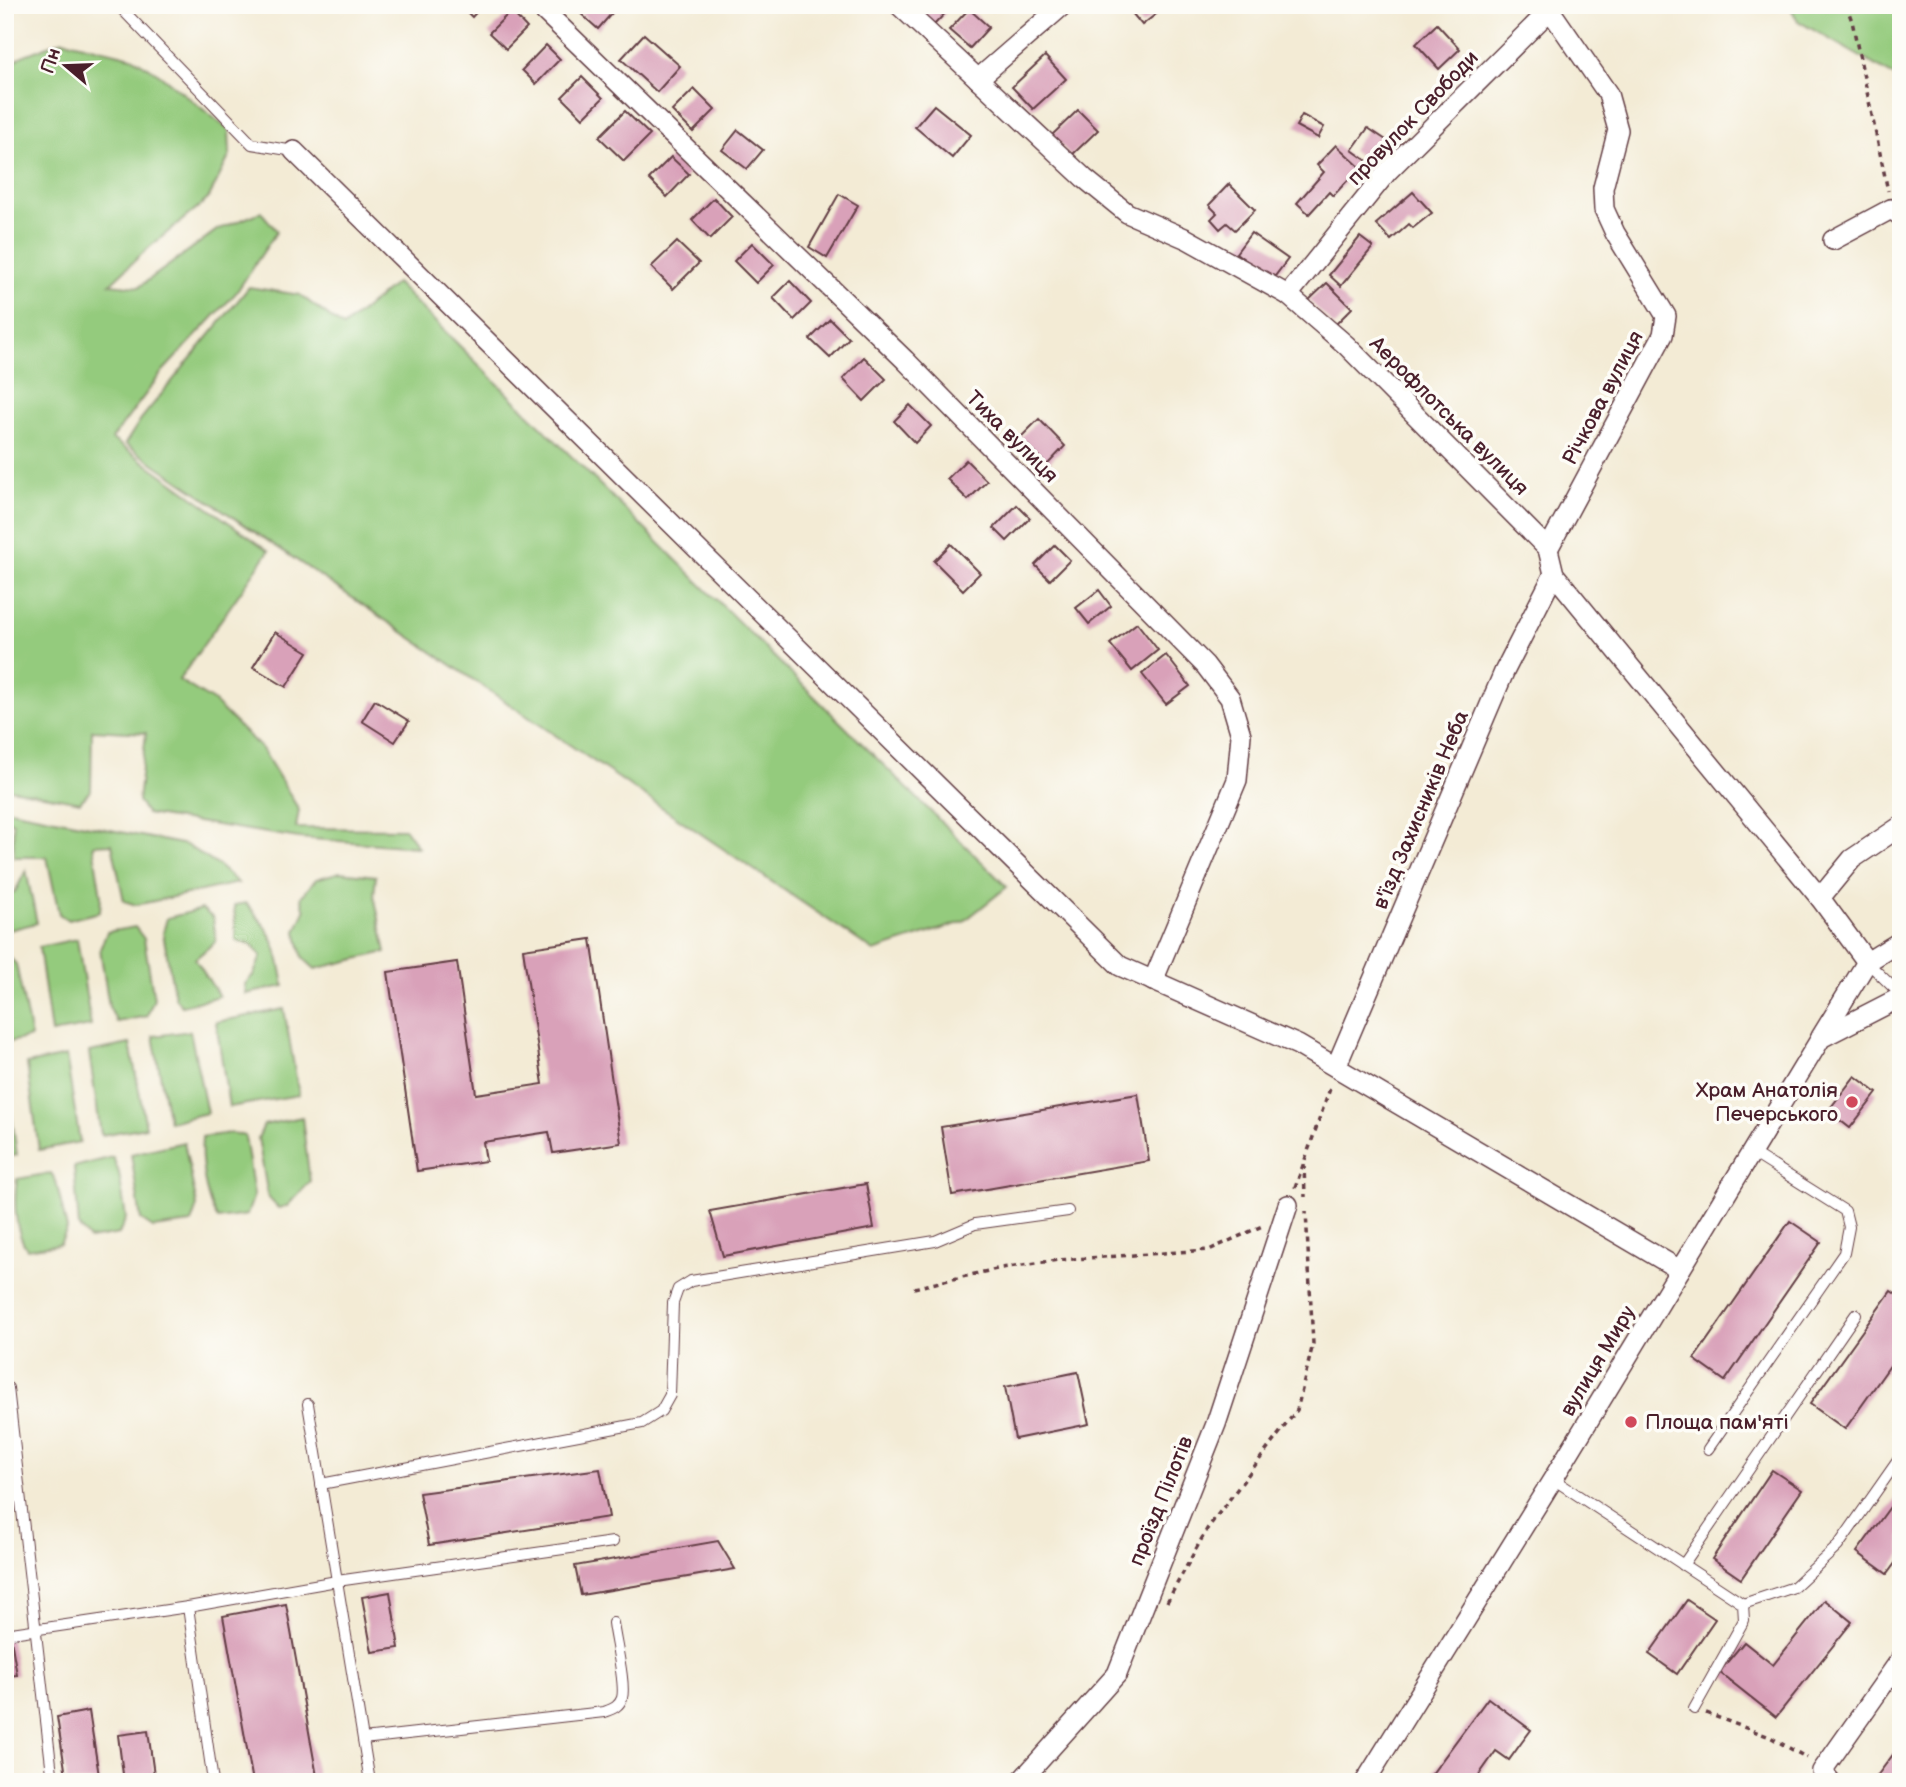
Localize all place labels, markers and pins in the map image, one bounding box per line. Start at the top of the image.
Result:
place label: Храм Анатолія Печерського [1696,1078,1838,1127]
marker: Храм Анатолія Печерського [1844,1094,1860,1110]
place label: Площа пам'яті [1645,1410,1789,1435]
marker: Площа пам'яті [1623,1414,1639,1430]

